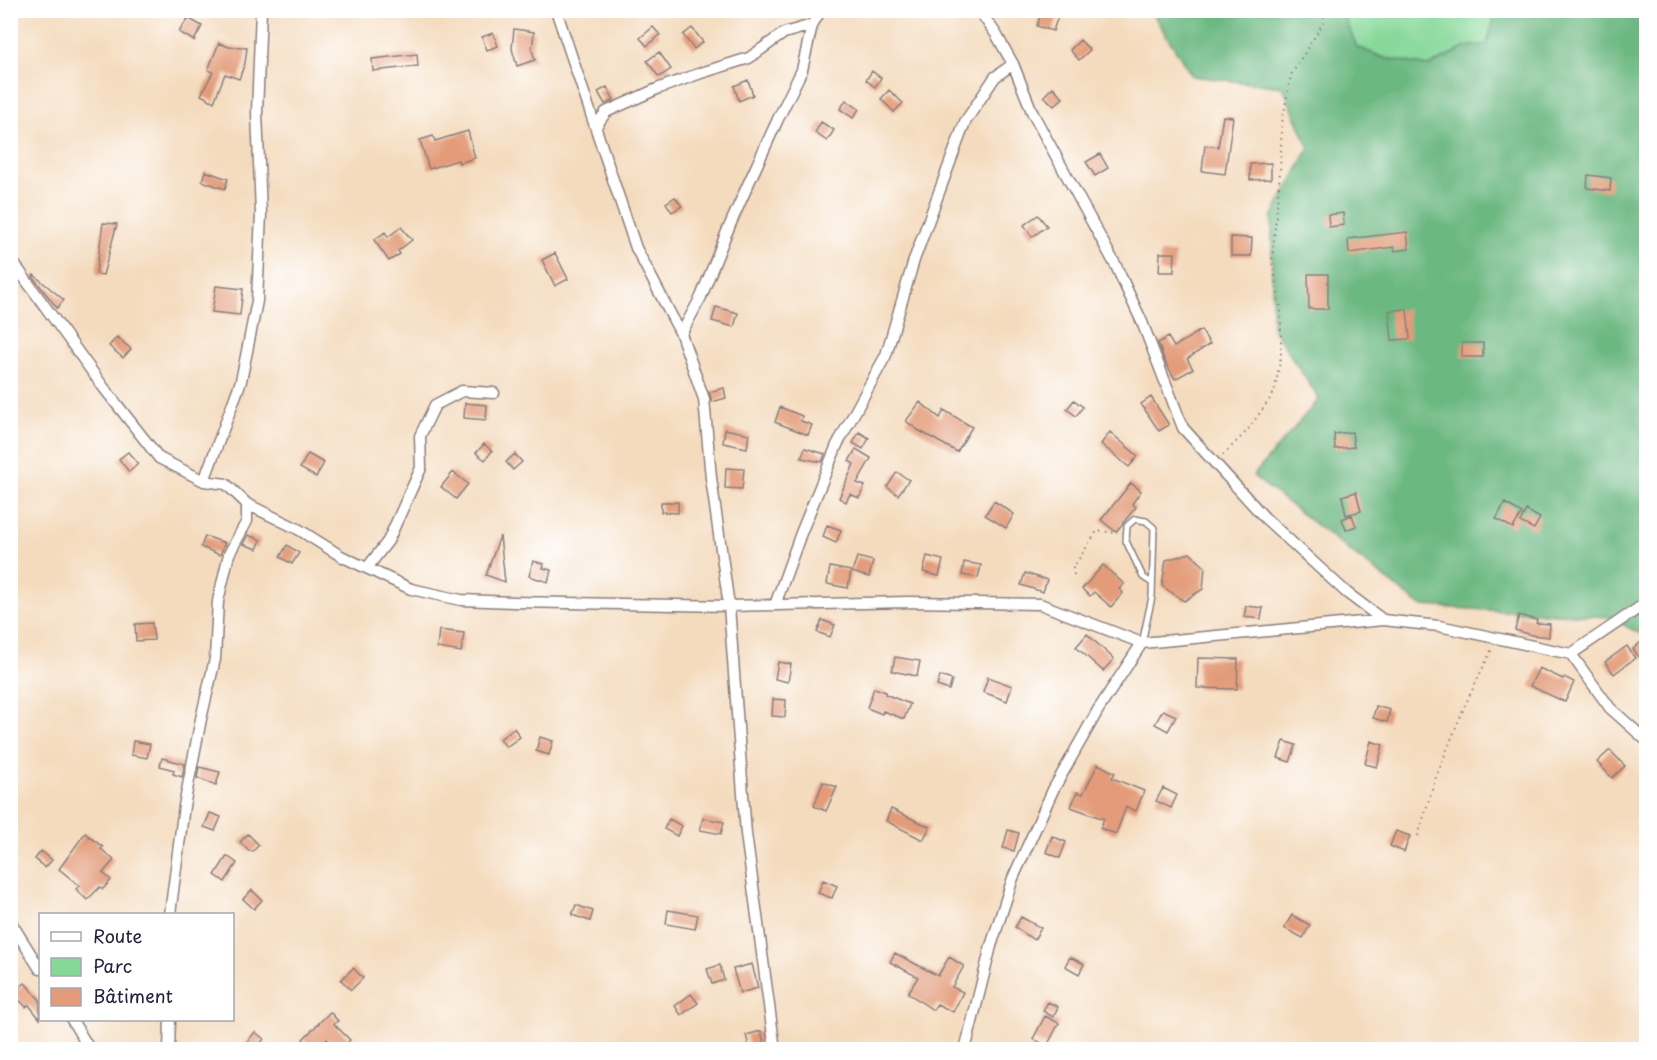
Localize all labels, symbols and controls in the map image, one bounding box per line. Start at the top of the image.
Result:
legend [39,913,234,1021]
text: Route [93,922,143,949]
text: Parc [93,952,132,979]
text: Bâtiment [93,982,173,1009]

